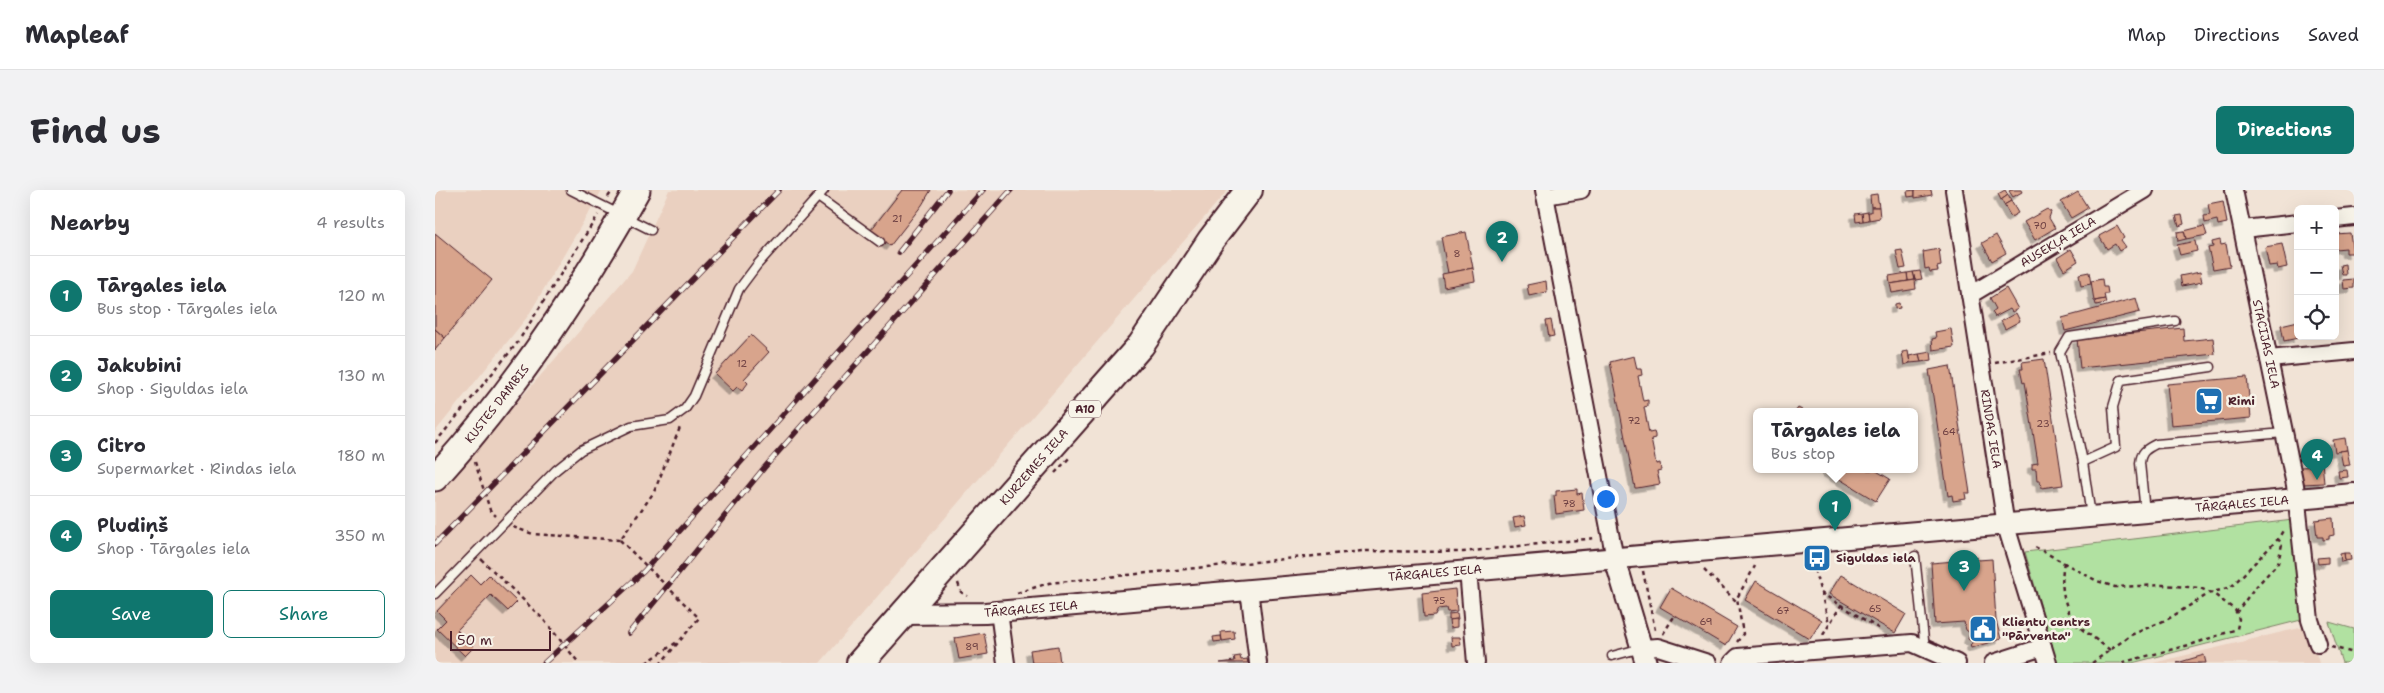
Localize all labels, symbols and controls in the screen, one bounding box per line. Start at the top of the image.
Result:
text: Mapleaf [25,19,129,51]
text: Map [2128,23,2166,47]
text: Directions [2194,23,2280,47]
text: Saved [2308,23,2359,47]
button: Directions [2216,106,2354,154]
text: Find us [30,107,161,154]
map controls [2294,205,2339,340]
button: + [2294,205,2339,250]
text: Nearby [50,209,130,237]
text: 4 results [316,212,385,233]
house number: 21 [892,212,902,225]
street label: AUSEKĻA IELA [2017,213,2099,271]
house number: 70 [2033,219,2047,232]
pin: 2 [1486,221,1518,262]
house number: 8 [1454,247,1461,260]
button: − [2294,250,2339,295]
text: Tārgales iela [97,273,227,298]
text: 1 [62,285,70,306]
text: 120 m [338,285,385,306]
button: locate [2294,295,2339,340]
text: Bus stop · Tārgales iela [97,298,277,319]
street label: STACIJAS IELA [2249,298,2283,390]
text: Jakubini [97,353,182,378]
house number: 12 [737,357,747,370]
street label: KUSTES DAMBIS [461,361,533,447]
text: 2 [60,365,72,386]
text: 130 m [338,365,385,386]
text: Shop · Siguldas iela [97,378,248,399]
supermarket icon: Rimi [2194,386,2224,416]
street label: RINDAS IELA [1977,388,2005,470]
place label: Rimi [2228,393,2255,409]
road number: A10 [1069,400,1101,418]
popup [1753,408,1918,473]
house number: 72 [1627,414,1641,427]
house number: 23 [2036,417,2050,430]
text: Tārgales iela [1771,418,1900,443]
street label: KURZEMES IELA [996,425,1072,509]
house number: 64 [1942,425,1956,438]
text: Citro [97,433,146,458]
pin: 4 [2301,439,2333,480]
text: Bus stop [1771,443,1835,464]
text: 3 [60,445,72,466]
text: 180 m [337,445,385,466]
text: Supermarket · Rindas iela [97,458,296,479]
your location [1593,486,1619,512]
pin: 1 [1819,490,1851,531]
street label: TĀRGALES IELA [2195,492,2290,516]
house number: 78 [1562,497,1576,510]
text: Pludiņš [97,513,168,538]
text: 4 [60,525,72,546]
text: 350 m [334,525,385,546]
text: Shop · Tārgales iela [97,538,250,559]
bus stop icon: Siguldas iela [1802,543,1832,573]
place label: Siguldas iela [1836,550,1917,566]
pin: 3 [1948,550,1980,591]
street label: TĀRGALES IELA [1388,561,1483,585]
button: Save [50,590,213,638]
button: Share [223,590,385,638]
house number: 75 [1433,594,1445,607]
street label: TĀRGALES IELA [984,597,1079,621]
house number: 65 [1869,602,1881,615]
house number: 67 [1777,604,1789,617]
public building icon: Klientu centrs "Pārventa" [1968,614,1998,644]
place label: Klientu centrs "Pārventa" [2002,614,2090,644]
house number: 69 [1699,615,1713,628]
scale bar [450,628,551,651]
text: 50 m [457,631,492,649]
house number: 89 [965,640,979,653]

